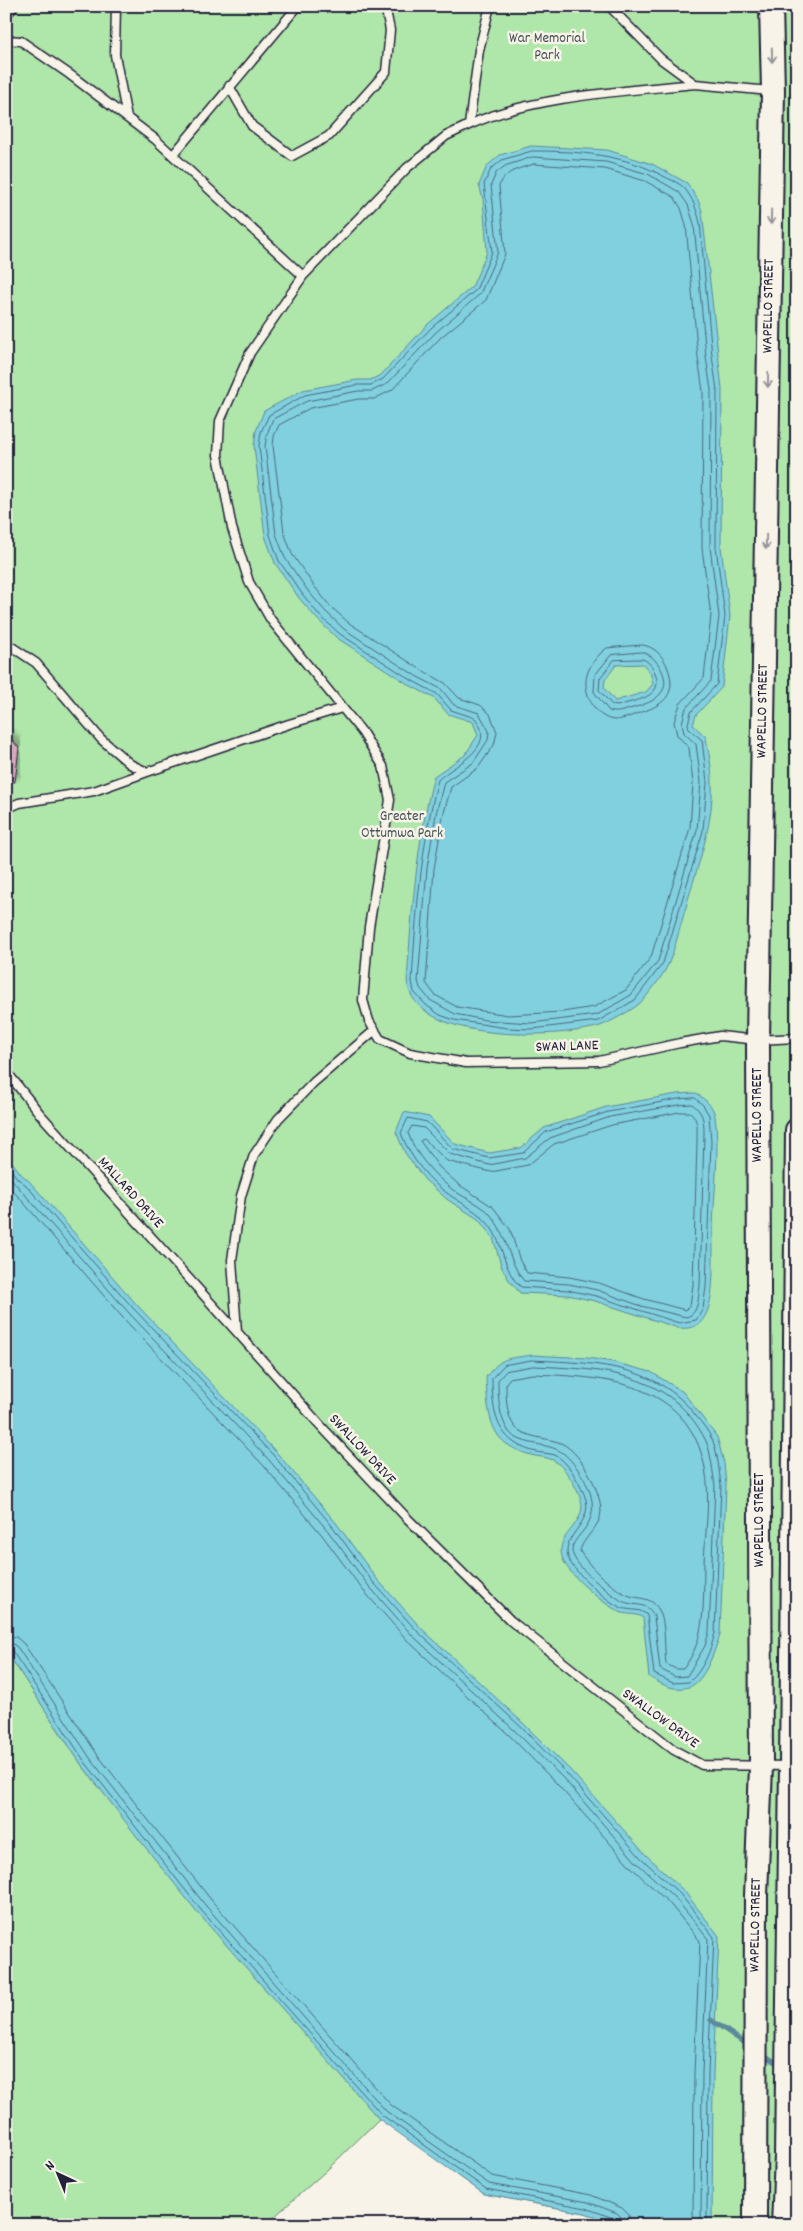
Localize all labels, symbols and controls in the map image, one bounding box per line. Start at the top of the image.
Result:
park label: War Memorial Park [509,28,585,67]
one-way arrow [767,46,777,63]
one-way arrow [766,209,776,225]
street label: WAPELLO STREET [757,259,781,353]
one-way arrow [763,372,773,388]
one-way arrow [761,534,770,550]
street label: WAPELLO STREET [751,664,775,758]
park label: Greater Ottumwa Park [361,806,443,845]
street label: SWAN LANE [535,1035,599,1059]
street label: WAPELLO STREET [747,1068,769,1162]
street label: MALLARD DRIVE [92,1152,168,1234]
street label: SWALLOW DRIVE [323,1410,401,1491]
street label: WAPELLO STREET [749,1473,771,1567]
street label: SWALLOW DRIVE [617,1684,703,1754]
street label: WAPELLO STREET [744,1878,768,1972]
north arrow [32,2148,82,2198]
text: N [41,2156,60,2176]

